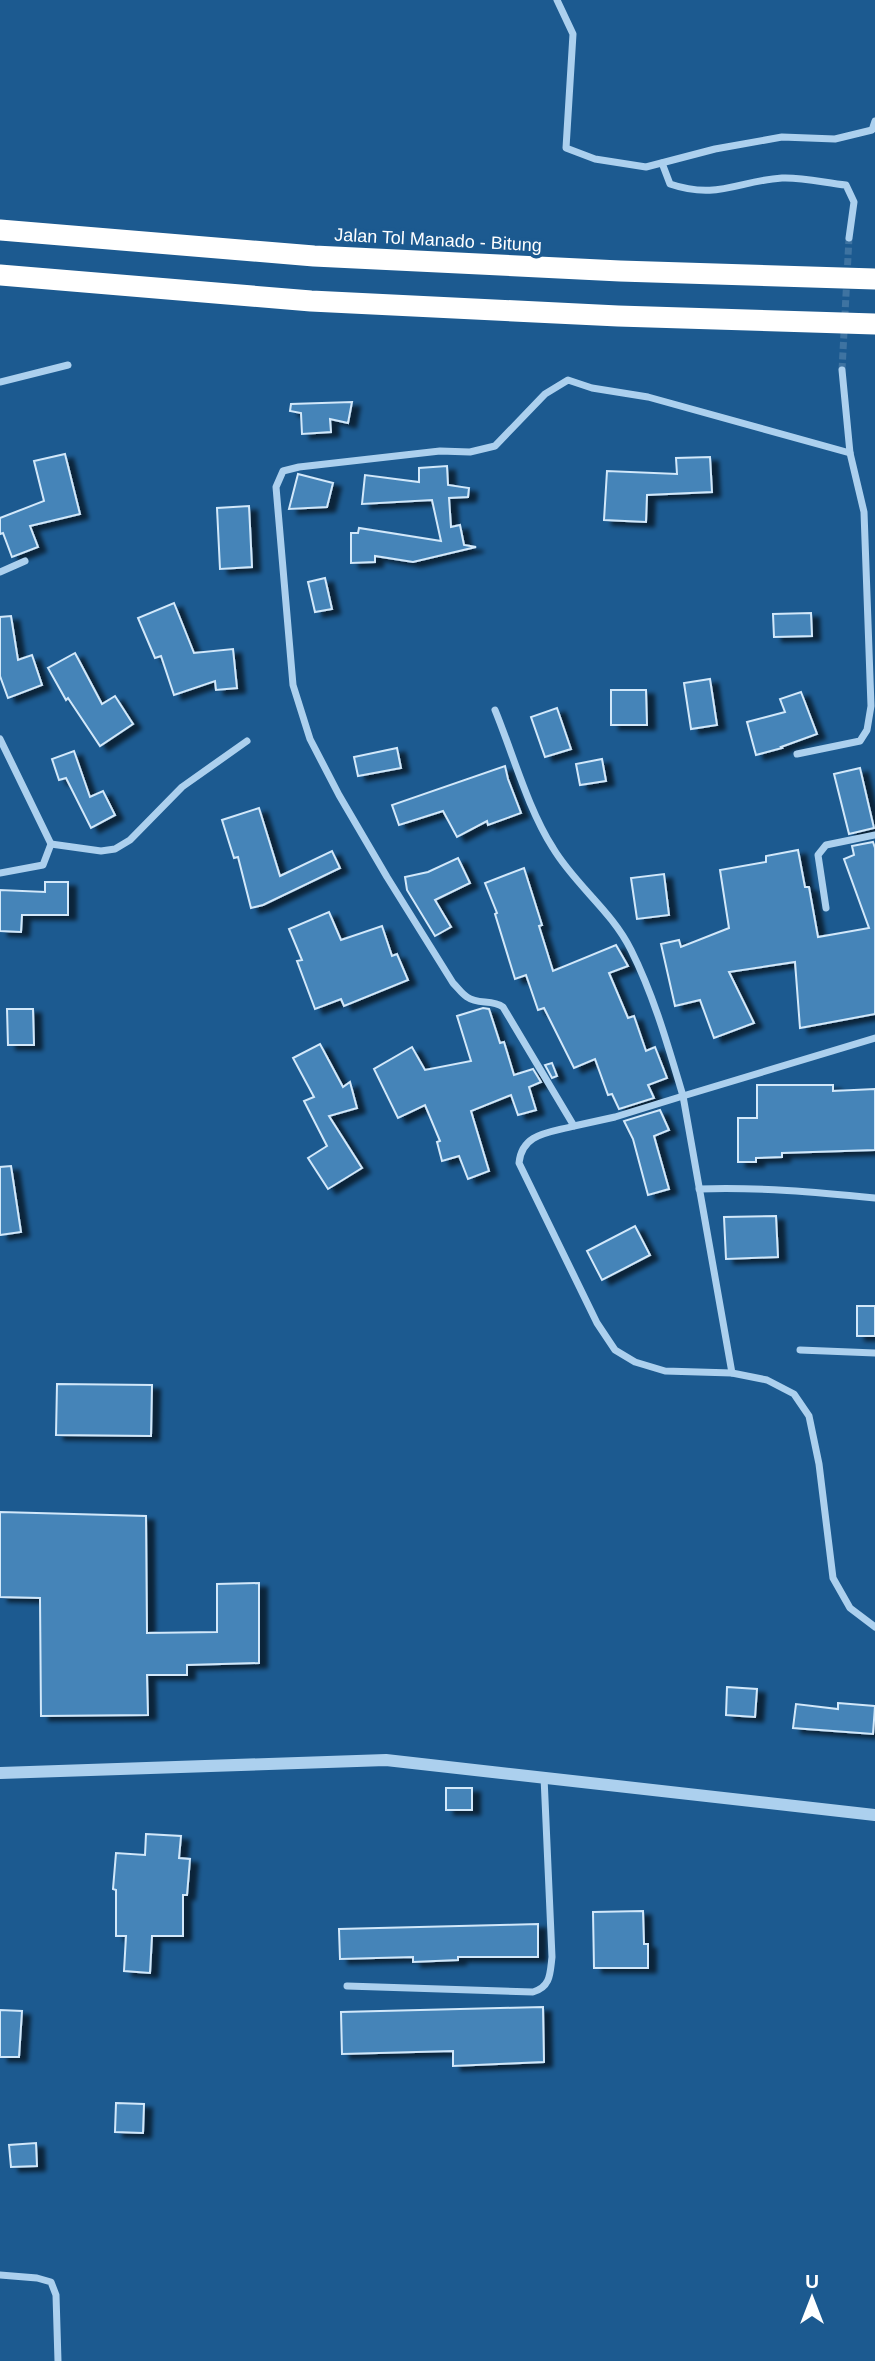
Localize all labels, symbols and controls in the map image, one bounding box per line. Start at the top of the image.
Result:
street label: Jalan Tol Manado - Bitung [334,225,542,255]
north arrow [777,2263,847,2333]
text: U [805,2271,819,2292]

